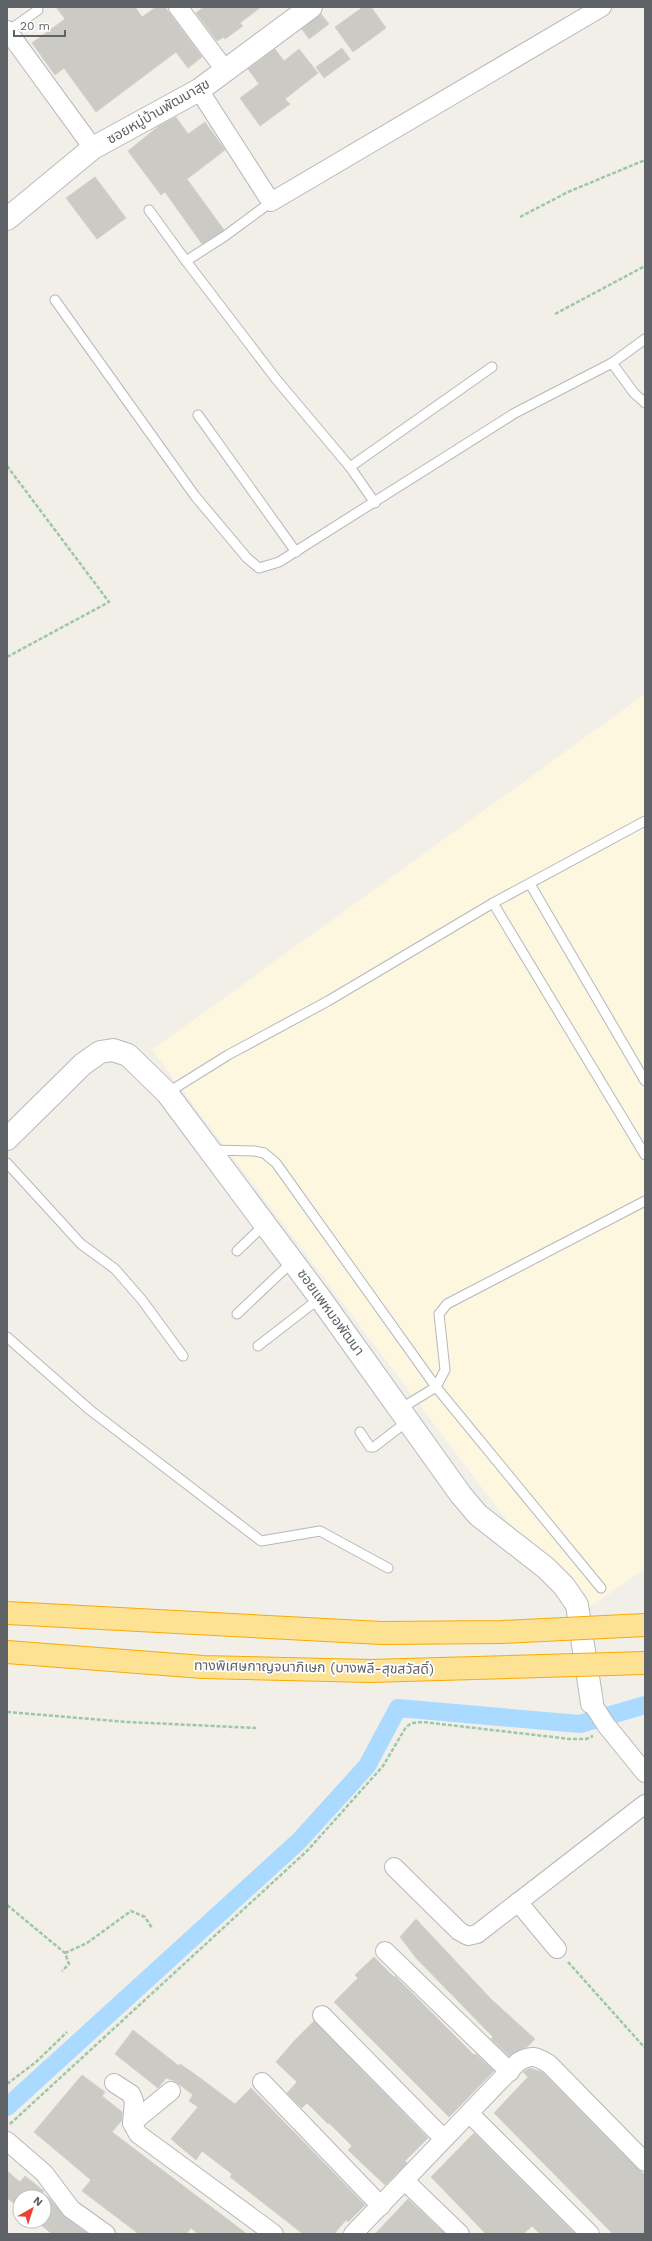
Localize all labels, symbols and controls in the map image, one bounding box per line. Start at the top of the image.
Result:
scale bar [14,12,65,38]
text: 20 m [20,19,50,33]
street label: ซอยหมู่บ้านพัฒนาสุข [104,75,213,148]
street label: ซอยแพหมอพัฒนา [294,1266,368,1358]
street label: ทางพิเศษกาญจนาภิเษก (บางพลี-สุขสวัสดิ์) [194,1657,434,1678]
north arrow [12,2189,52,2229]
text: N [31,2194,45,2209]

